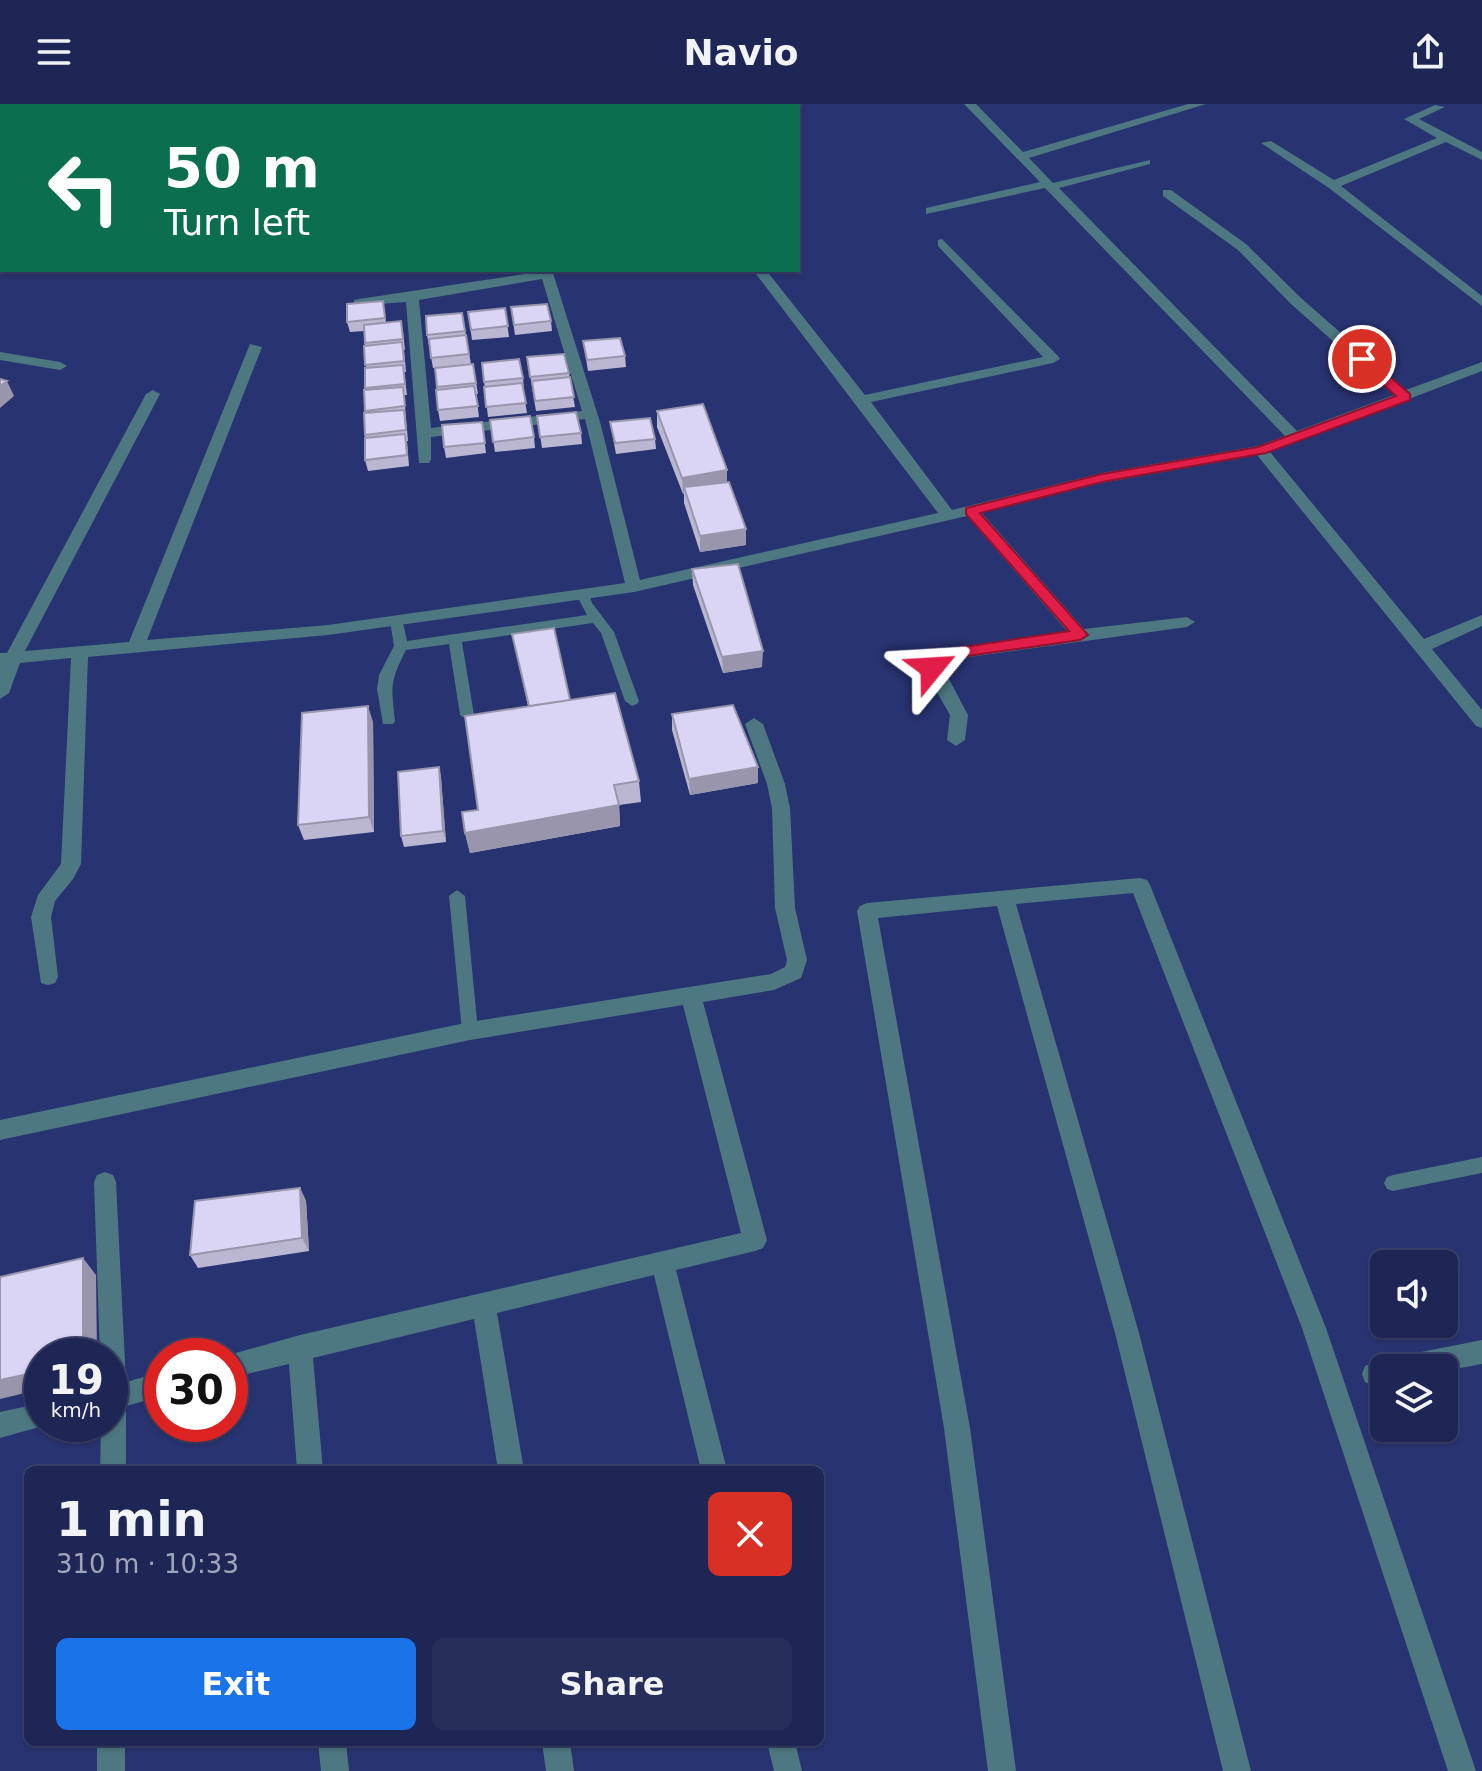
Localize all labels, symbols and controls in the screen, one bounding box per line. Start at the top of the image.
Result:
icon: menu [32,30,76,74]
icon: share [1406,30,1450,74]
text: Navio [684,32,798,73]
text: 50 m [164,135,320,200]
icon: left [32,136,136,240]
text: Turn left [164,202,310,243]
pin [1328,325,1396,393]
icon: arrive [1340,337,1384,381]
position arrow [890,626,974,710]
map controls [1370,1250,1458,1442]
button: sound [1370,1250,1458,1338]
speed limit sign: 30 [144,1338,248,1442]
button: layers [1370,1354,1458,1442]
text: 19 [48,1357,104,1403]
text: km/h [51,1398,101,1422]
text: 1 min [56,1491,207,1547]
button: close [708,1492,792,1576]
text: 310 m · 10:33 [56,1549,239,1579]
button: Exit [56,1638,416,1730]
button: Share [432,1638,792,1730]

